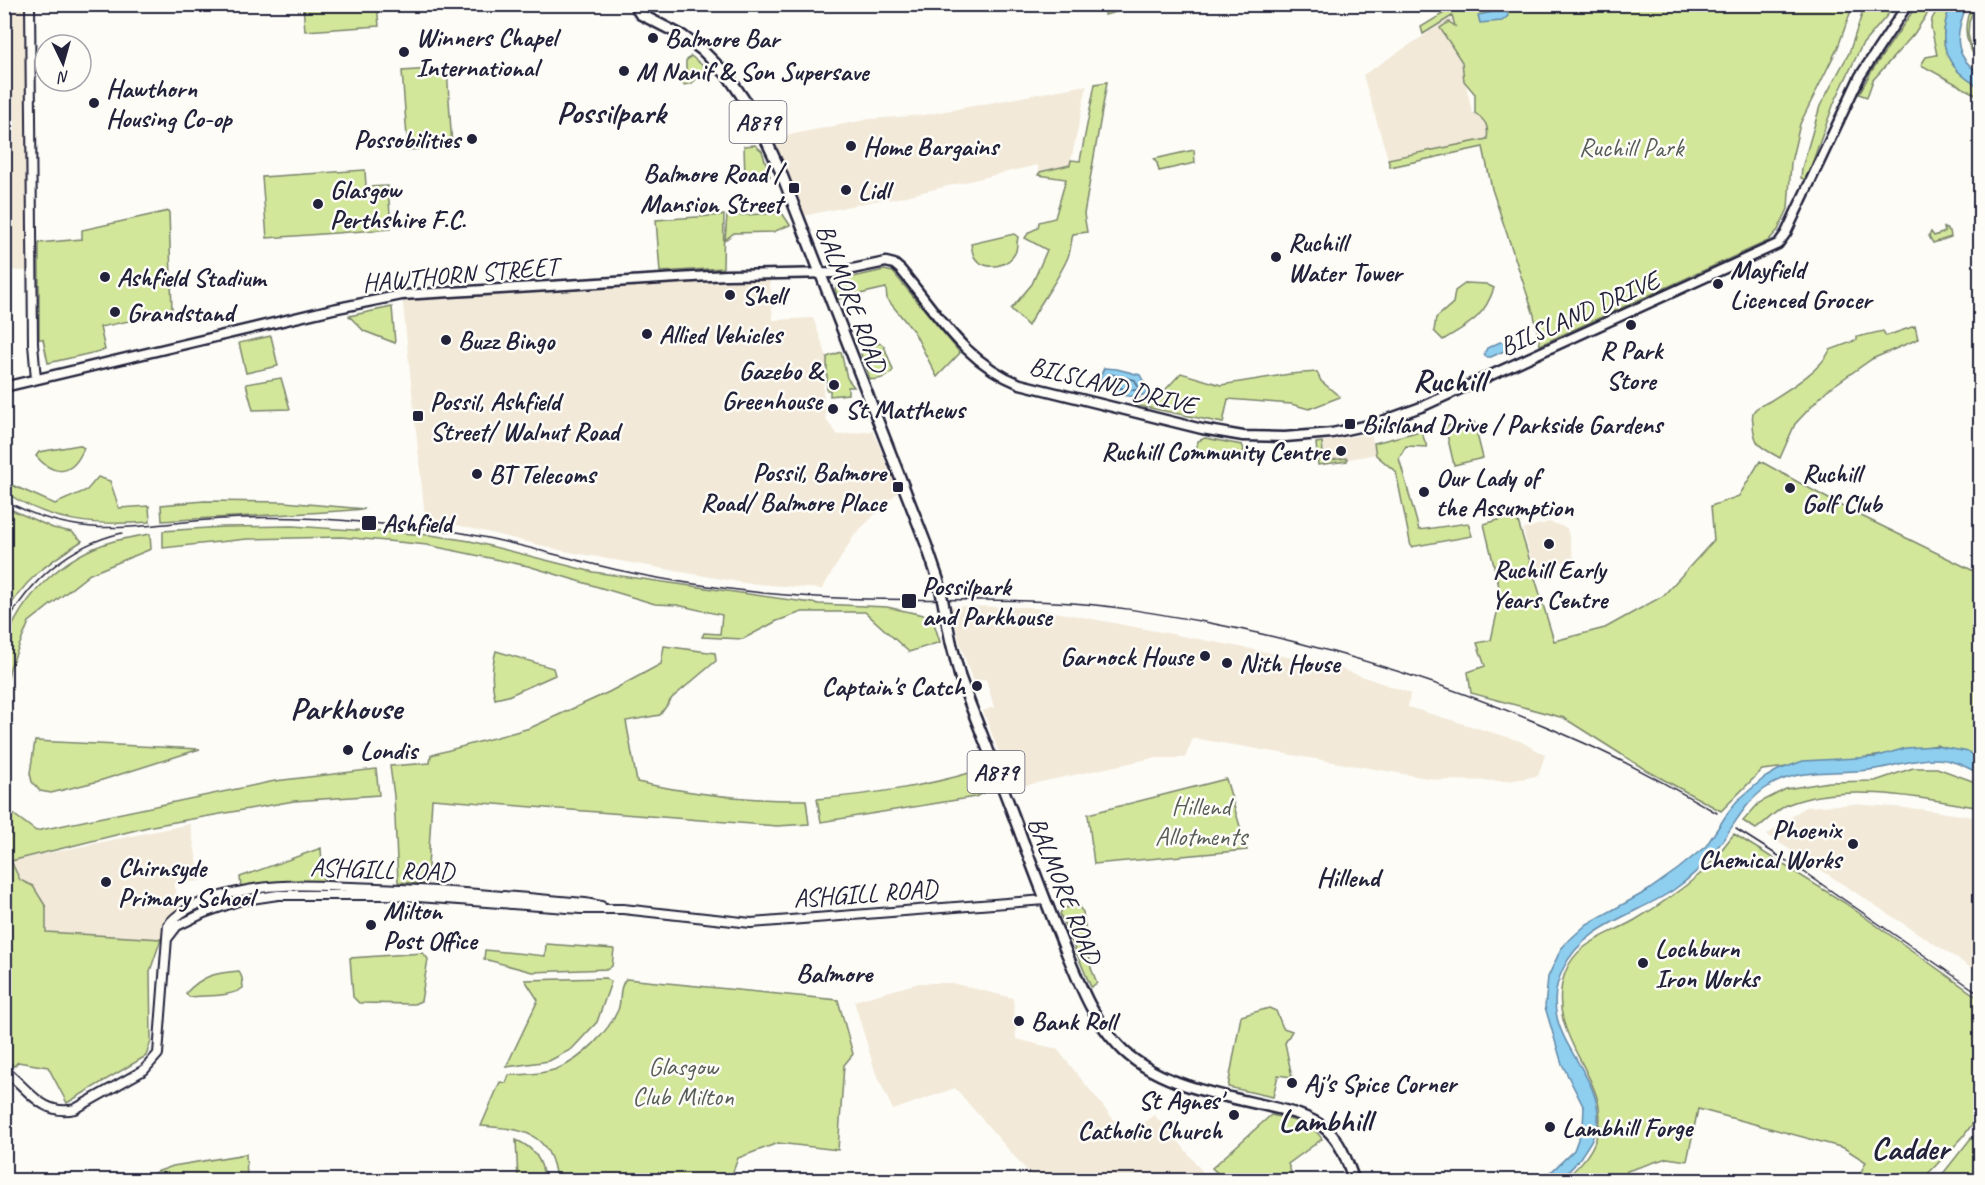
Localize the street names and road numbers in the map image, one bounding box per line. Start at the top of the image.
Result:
road number: A879 [730,101,786,143]
street label: BALMORE ROAD [808,220,896,379]
street label: HAWTHORN STREET [361,249,564,299]
street label: BILSLAND DRIVE [1494,262,1667,363]
street label: BILSLAND DRIVE [1026,349,1203,423]
road number: A879 [968,751,1024,793]
street label: BALMORE ROAD [1020,812,1110,971]
street label: ASHGILL ROAD [310,850,456,889]
street label: ASHGILL ROAD [792,872,940,915]

